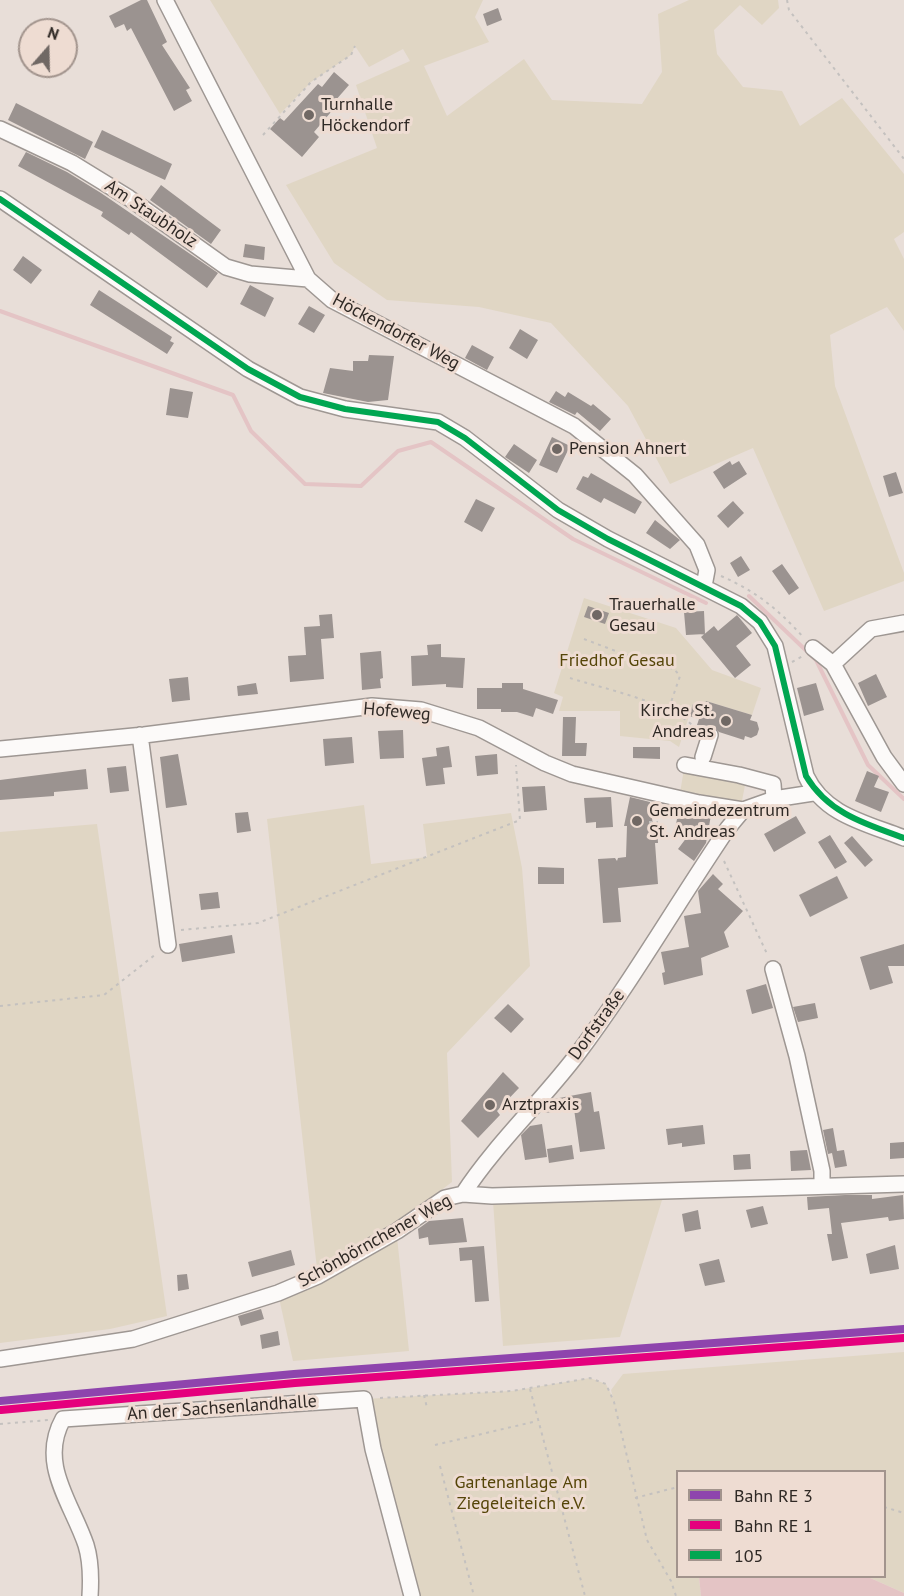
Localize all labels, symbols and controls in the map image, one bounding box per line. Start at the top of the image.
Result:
north arrow [18,18,78,78]
text: N [45,22,62,44]
place label: Turnhalle Höckendorf [321,94,409,136]
marker: Turnhalle Höckendorf [302,108,316,122]
street label: Am Staubholz [101,175,201,253]
street label: Höckendorfer Weg [329,289,463,375]
place label: Pension Ahnert [569,438,686,460]
marker: Pension Ahnert [550,442,564,456]
place label: Trauerhalle Gesau [609,594,696,636]
marker: Trauerhalle Gesau [590,608,604,622]
park label: Friedhof Gesau [559,650,675,672]
street label: Hofeweg [362,698,432,726]
place label: Kirche St. Andreas [640,700,714,742]
marker: Kirche St. Andreas [719,714,733,728]
place label: Gemeindezentrum St. Andreas [649,800,790,842]
marker: Gemeindezentrum St. Andreas [630,814,644,828]
street label: Dorfstraße [564,986,630,1064]
place label: Arztpraxis [502,1094,579,1116]
marker: Arztpraxis [483,1098,497,1112]
street label: Schönbörnchener Weg [294,1190,456,1292]
street label: An der Sachsenlandhalle [126,1391,318,1425]
legend [676,1470,886,1578]
park label: Gartenanlage Am Ziegeleiteich e.V. [454,1472,588,1514]
text: Bahn RE 3 [734,1484,813,1507]
text: Bahn RE 1 [734,1514,813,1537]
text: 105 [734,1544,763,1567]

